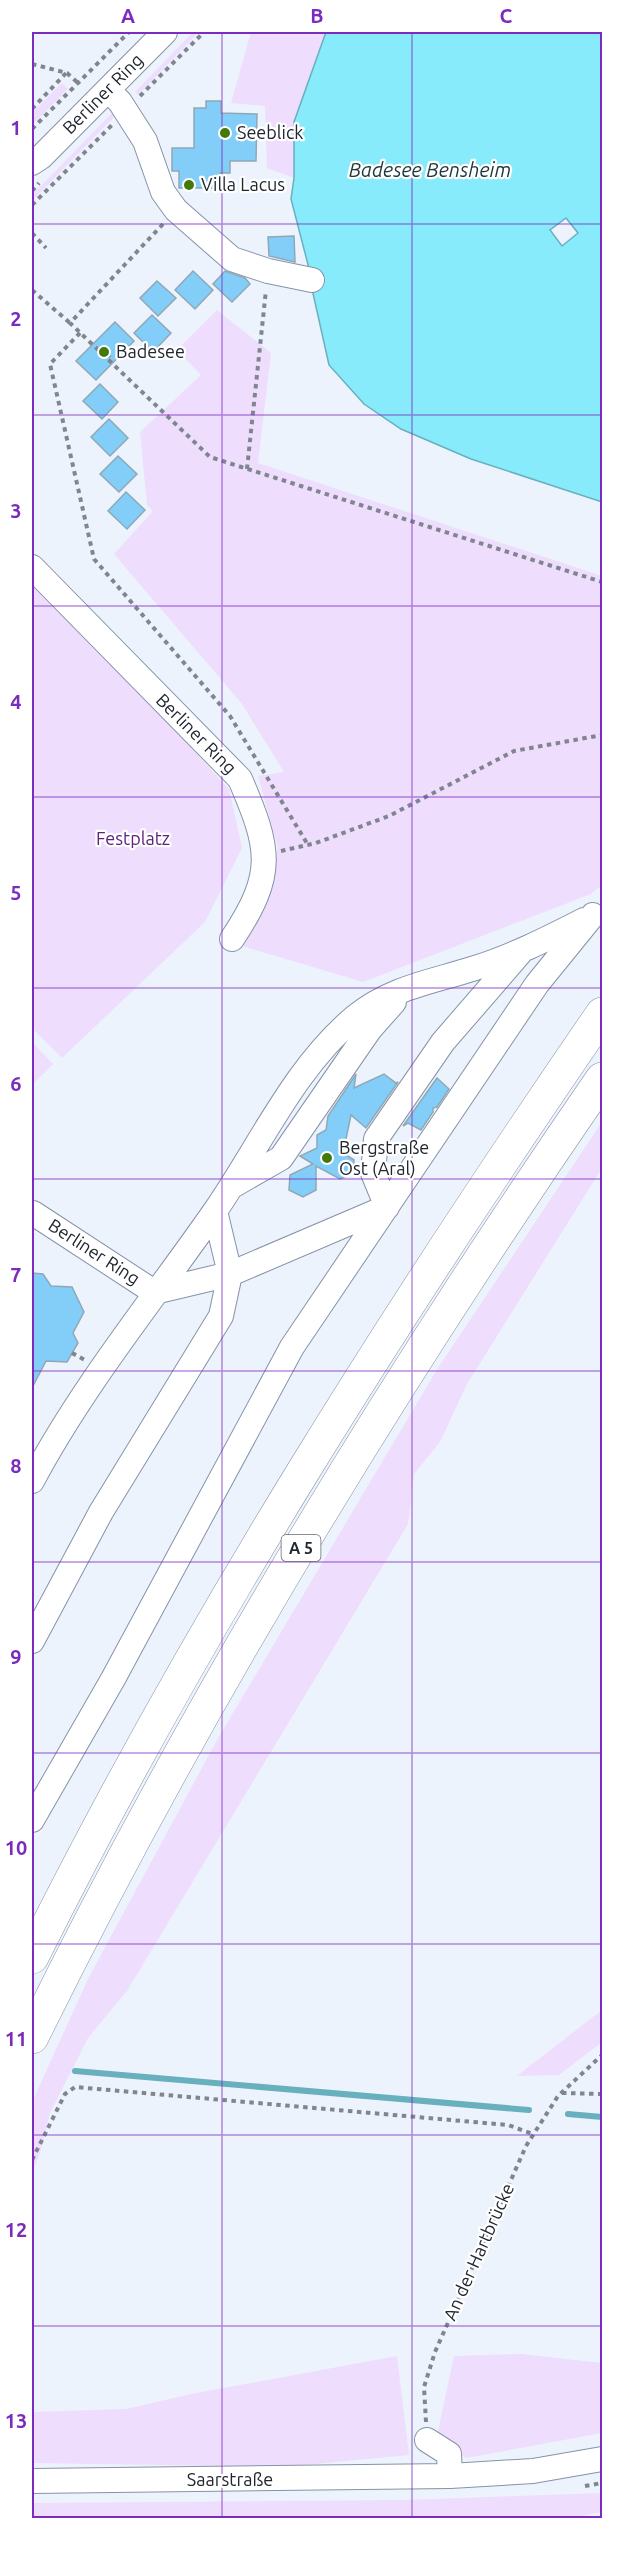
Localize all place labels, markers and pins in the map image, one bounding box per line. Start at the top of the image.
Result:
place label: Seeblick [237,122,303,142]
marker: Seeblick [218,126,232,140]
place label: Villa Lacus [201,174,285,194]
marker: Villa Lacus [182,178,196,192]
place label: Badesee [116,341,185,361]
marker: Badesee [97,345,111,359]
place label: Bergstraße Ost (Aral) [339,1137,429,1179]
marker: Bergstraße Ost (Aral) [320,1151,334,1165]

